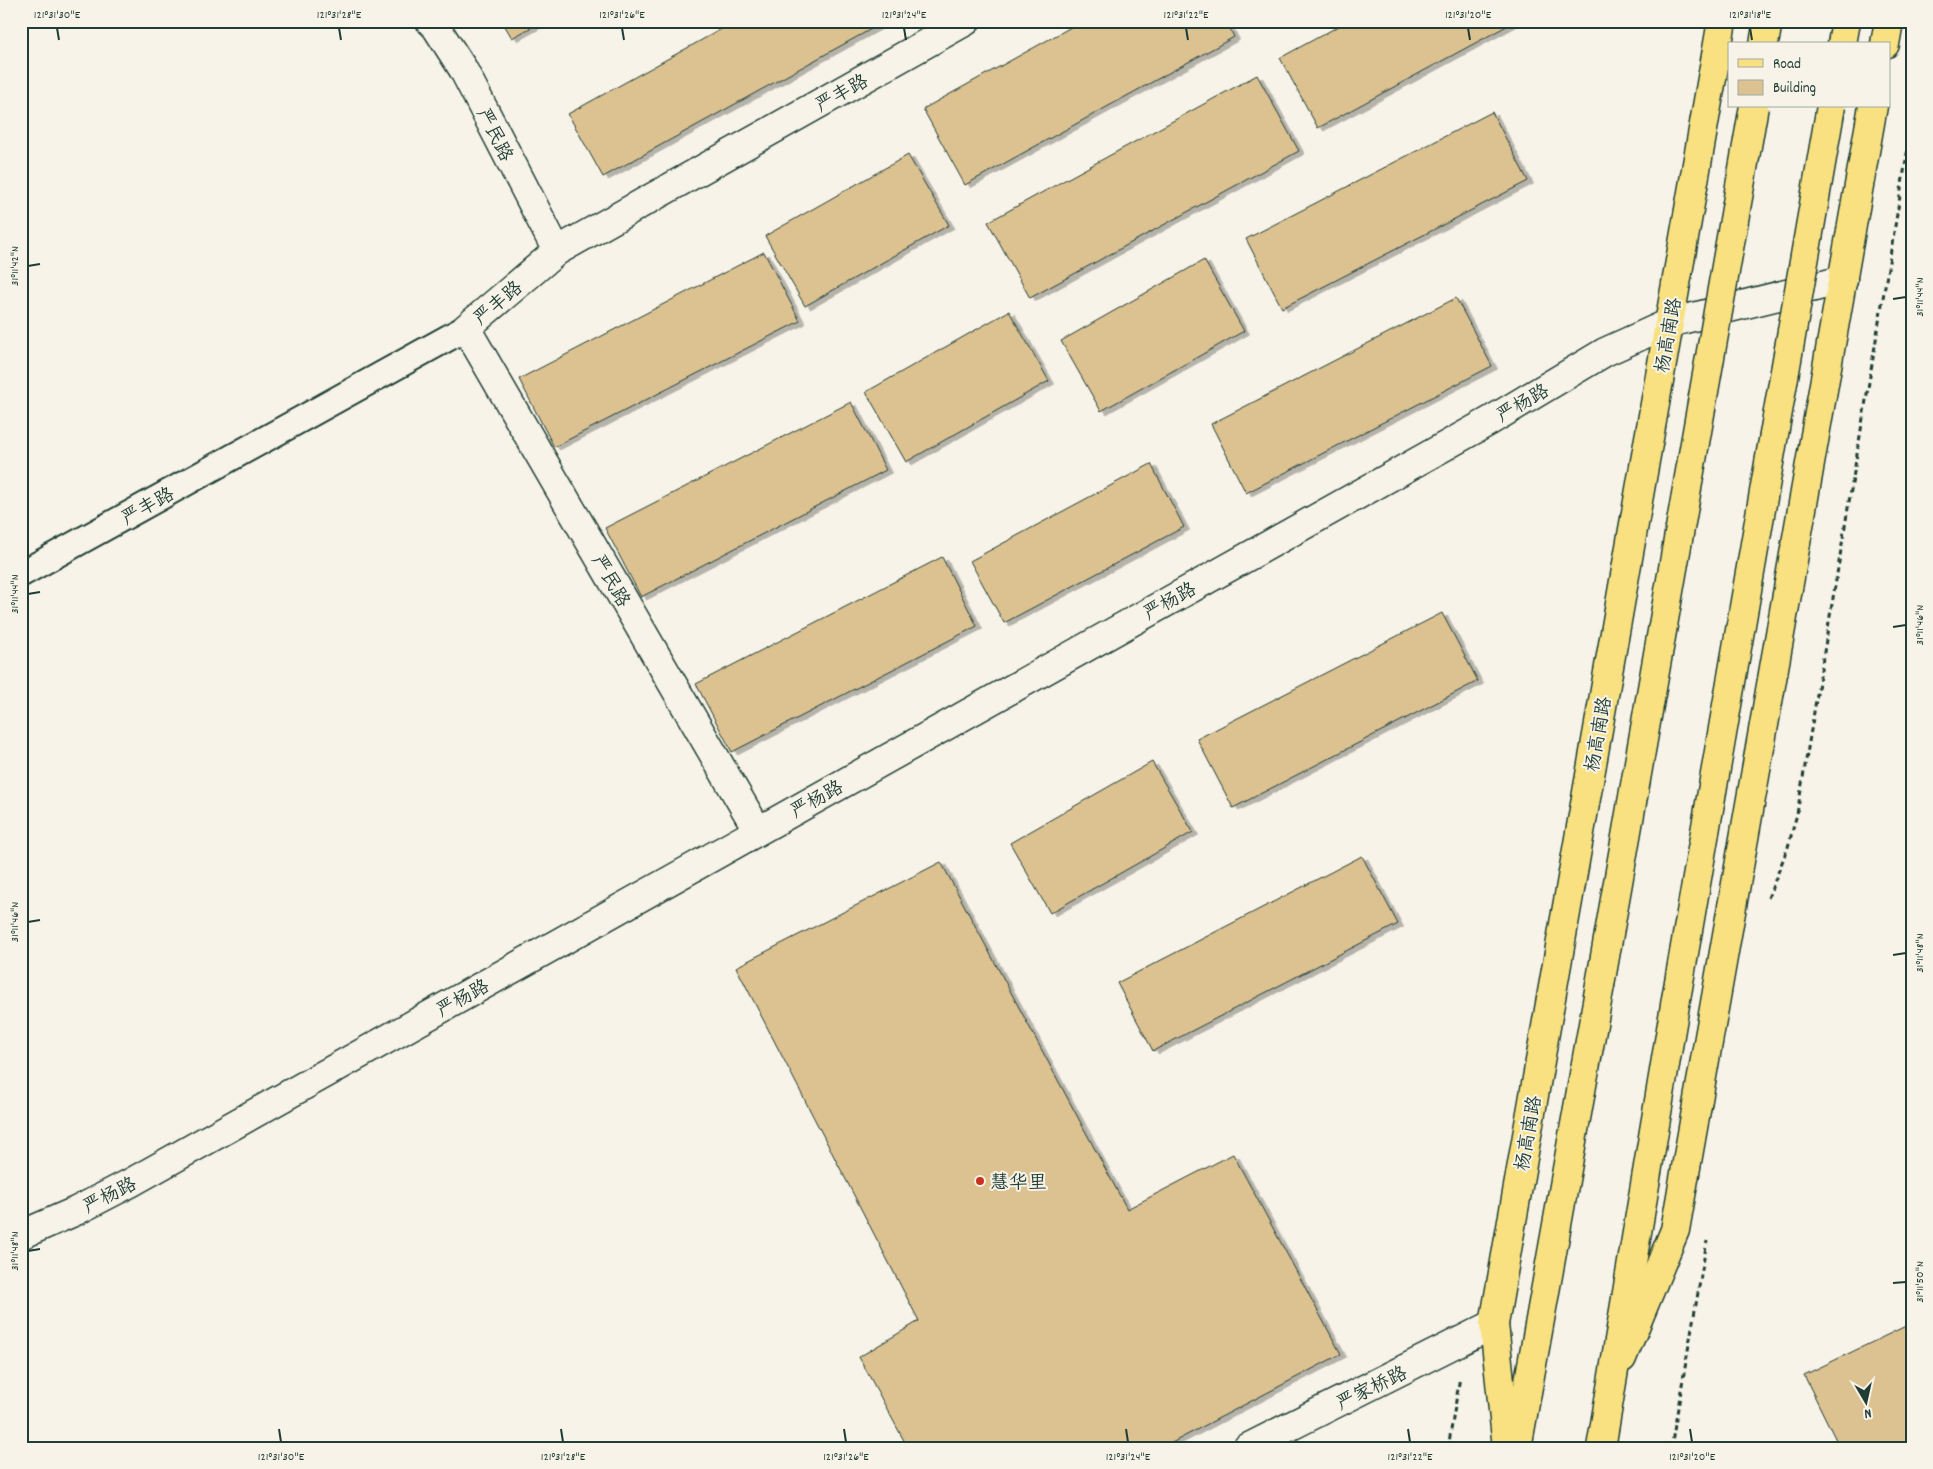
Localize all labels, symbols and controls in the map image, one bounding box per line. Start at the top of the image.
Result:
text: 121°31'30"E [34,7,81,24]
text: 121°31'28"E [317,7,362,24]
text: 121°31'26"E [599,7,645,24]
text: 121°31'24"E [882,7,927,24]
text: 121°31'22"E [1164,7,1209,24]
text: 121°31'20"E [1445,7,1492,24]
text: 121°31'18"E [1729,7,1771,24]
legend [1728,42,1890,108]
text: Road [1773,54,1801,76]
street label: 严丰路 [811,69,874,121]
text: Building [1773,78,1816,100]
street label: 严民路 [468,104,518,167]
text: 31°11'42"N [7,246,24,286]
street label: 严丰路 [469,276,530,333]
text: 31°11'44"N [1912,277,1929,317]
street label: 杨高南路 [1651,296,1690,375]
street label: 严杨路 [1492,379,1555,431]
street label: 严丰路 [117,482,180,534]
street label: 严民路 [583,550,635,613]
text: 31°11'44"N [7,574,24,614]
street label: 严杨路 [1139,577,1202,629]
text: 31°11'46"N [1912,605,1929,645]
street label: 杨高南路 [1581,695,1620,774]
street label: 严杨路 [786,775,849,827]
text: 31°11'46"N [7,902,24,942]
text: 31°11'48"N [1912,933,1929,973]
street label: 严杨路 [432,974,495,1026]
street label: 杨高南路 [1511,1094,1550,1173]
place label: 慧华里 [990,1171,1047,1198]
street label: 严杨路 [79,1172,142,1222]
marker: 慧华里 [974,1175,986,1187]
text: 31°11'48"N [7,1231,24,1271]
text: 31°11'50"N [1912,1261,1929,1303]
street label: 严家桥路 [1332,1361,1413,1419]
north arrow [1840,1376,1890,1426]
text: N [1863,1402,1873,1423]
text: 121°31'30"E [258,1449,305,1466]
text: 121°31'28"E [541,1449,586,1466]
text: 121°31'26"E [823,1449,869,1466]
text: 121°31'24"E [1106,1449,1151,1466]
text: 121°31'22"E [1388,1449,1433,1466]
text: 121°31'20"E [1669,1449,1716,1466]

